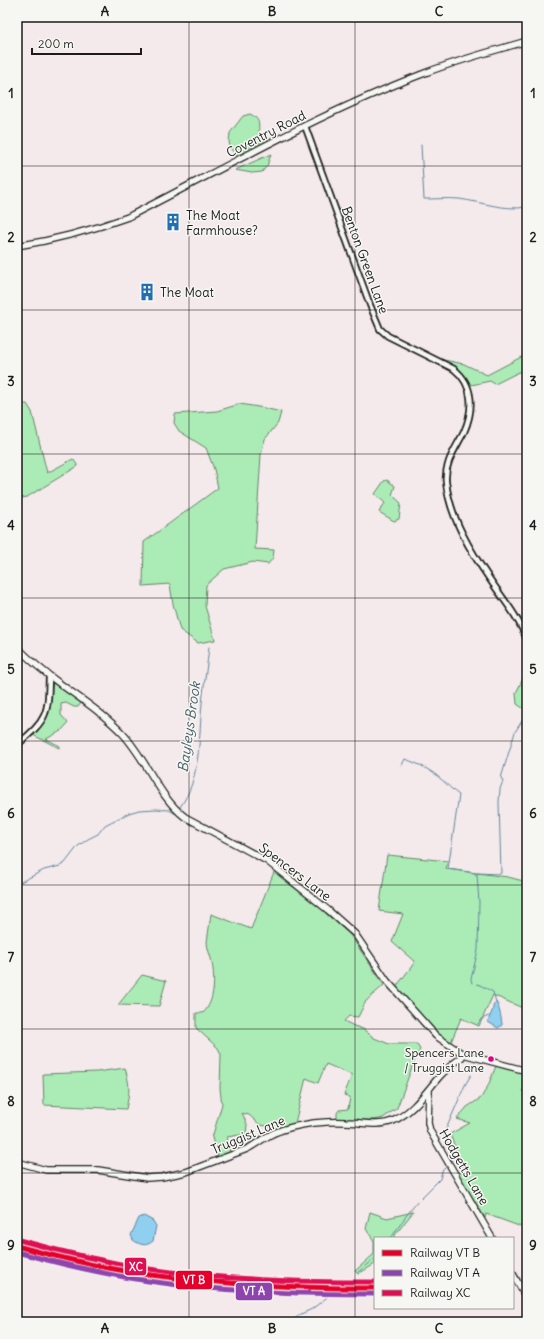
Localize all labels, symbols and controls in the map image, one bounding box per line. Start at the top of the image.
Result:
text: A [101,3,110,20]
text: B [268,3,277,20]
text: C [435,3,444,20]
scale bar [32,30,141,56]
text: 200 m [38,36,74,51]
text: 1 [8,85,14,102]
text: 1 [530,85,536,102]
street label: Coventry Road [223,106,309,161]
street label: Benton Green Lane [338,204,392,316]
place label: The Moat Farmhouse? [186,207,258,239]
building icon: The Moat Farmhouse? [163,212,183,232]
text: 2 [7,229,15,246]
text: 2 [529,229,537,246]
building icon: The Moat [137,282,157,302]
place label: The Moat [160,284,215,301]
text: 3 [7,373,15,390]
text: 3 [529,373,537,390]
text: 4 [7,517,15,534]
text: 4 [529,517,537,534]
text: 5 [7,661,15,678]
text: 5 [529,661,537,678]
water label: Bayleys Brook [174,680,204,773]
text: 6 [7,805,15,822]
text: 6 [529,805,537,822]
street label: Spencers Lane [256,839,334,905]
text: 7 [8,949,15,966]
text: 7 [530,949,537,966]
place label: Spencers Lane / Truggist Lane [404,1045,484,1075]
marker: Spencers Lane / Truggist Lane [486,1054,496,1064]
text: 8 [7,1093,15,1110]
text: 8 [529,1093,537,1110]
street label: Truggist Lane [209,1112,287,1158]
street label: Hodgetts Lane [435,1126,493,1208]
text: 9 [7,1237,15,1254]
legend [374,1237,514,1309]
text: 9 [529,1237,537,1254]
text: Railway VT B [410,1245,480,1260]
line badge: XC [124,1257,147,1276]
text: XC [129,1260,144,1274]
text: Railway VT A [410,1265,480,1280]
line badge: VT B [175,1270,213,1290]
text: VT B [183,1273,205,1287]
line badge: VT A [235,1282,273,1301]
text: VT A [243,1284,265,1298]
text: Railway XC [410,1285,471,1300]
text: A [101,1320,110,1337]
text: B [268,1320,277,1337]
text: C [435,1320,444,1337]

